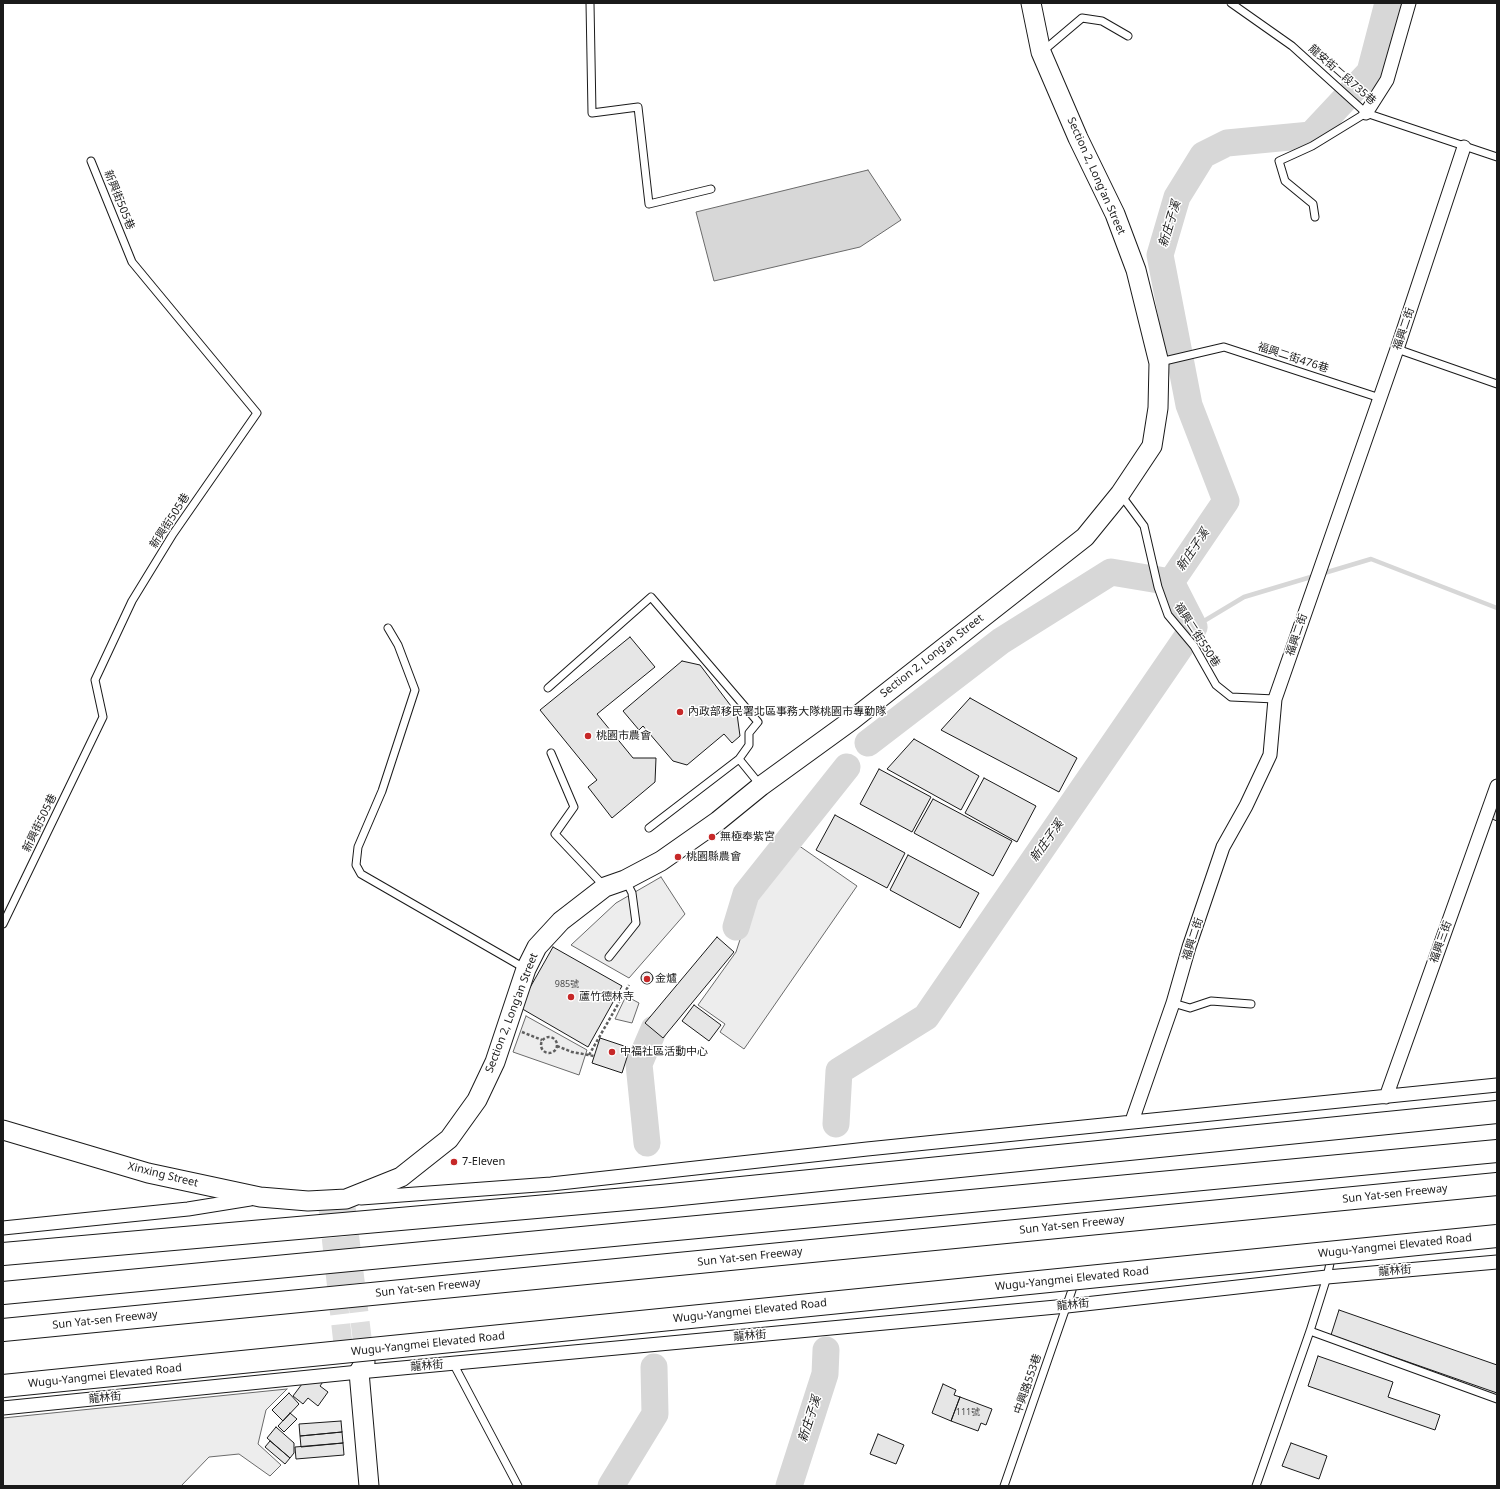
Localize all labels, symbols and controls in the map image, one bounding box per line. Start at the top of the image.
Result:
street label: 龍安街二段735巷 [1306,42,1378,108]
street label: Section 2, Long'an Street [1064,115,1128,237]
street label: 新興街505巷 [101,168,137,232]
water label: 新庄子溪 [1156,199,1184,249]
street label: 福興二街 [1391,306,1417,352]
street label: 福興二街476巷 [1256,340,1330,376]
street label: 新興街505巷 [147,491,193,551]
water label: 新庄子溪 [1174,526,1212,574]
street label: 福興二街550巷 [1171,600,1223,670]
street label: Section 2, Long'an Street [878,612,986,700]
street label: 福興二街 [1284,612,1310,658]
place label: 內政部移民署北區事務大隊桃園市專勤隊 [688,705,886,719]
marker: 內政部移民署北區事務大隊桃園市專勤隊 [675,707,685,717]
place label: 桃園市農會 [596,729,651,743]
marker: 桃園市農會 [583,731,593,741]
street label: 新興街505巷 [20,792,60,854]
water label: 新庄子溪 [1027,817,1067,865]
place label: 無極奉紫宮 [720,830,775,844]
marker: 無極奉紫宮 [707,832,717,842]
place label: 桃園縣農會 [686,850,741,864]
marker: 桃園縣農會 [673,852,683,862]
street label: 福興二街 [1180,916,1206,962]
street label: 福興三街 [1427,919,1455,965]
street label: Section 2, Long'an Street [483,951,541,1075]
place label: 金爐 [655,972,677,986]
marker: 金爐 [642,974,652,984]
house number: 985號 [555,979,579,989]
place label: 蘆竹德林寺 [579,990,634,1004]
marker: 蘆竹德林寺 [566,992,576,1002]
place label: 中福社區活動中心 [620,1045,708,1059]
marker: 中福社區活動中心 [607,1047,617,1057]
place label: 7-Eleven [462,1155,505,1169]
marker: 7-Eleven [449,1157,459,1167]
street label: Xinxing Street [127,1160,199,1190]
street label: Sun Yat-sen Freeway [1342,1182,1448,1206]
street label: Sun Yat-sen Freeway [1019,1213,1125,1237]
street label: Wugu-Yangmei Elevated Road [1317,1231,1473,1261]
street label: Sun Yat-sen Freeway [697,1245,803,1269]
street label: 龍林街 [1378,1263,1412,1279]
street label: Wugu-Yangmei Elevated Road [994,1264,1150,1294]
street label: Sun Yat-sen Freeway [375,1276,481,1300]
street label: Wugu-Yangmei Elevated Road [672,1296,828,1326]
street label: 龍林街 [1056,1297,1090,1313]
street label: Sun Yat-sen Freeway [52,1308,158,1332]
street label: 龍林街 [733,1328,767,1344]
street label: Wugu-Yangmei Elevated Road [350,1329,506,1359]
street label: 中興路553巷 [1012,1352,1044,1416]
street label: 龍林街 [410,1358,444,1374]
street label: Wugu-Yangmei Elevated Road [27,1361,183,1391]
street label: 龍林街 [88,1390,122,1406]
water label: 新庄子溪 [796,1394,824,1444]
house number: 111號 [956,1407,980,1417]

